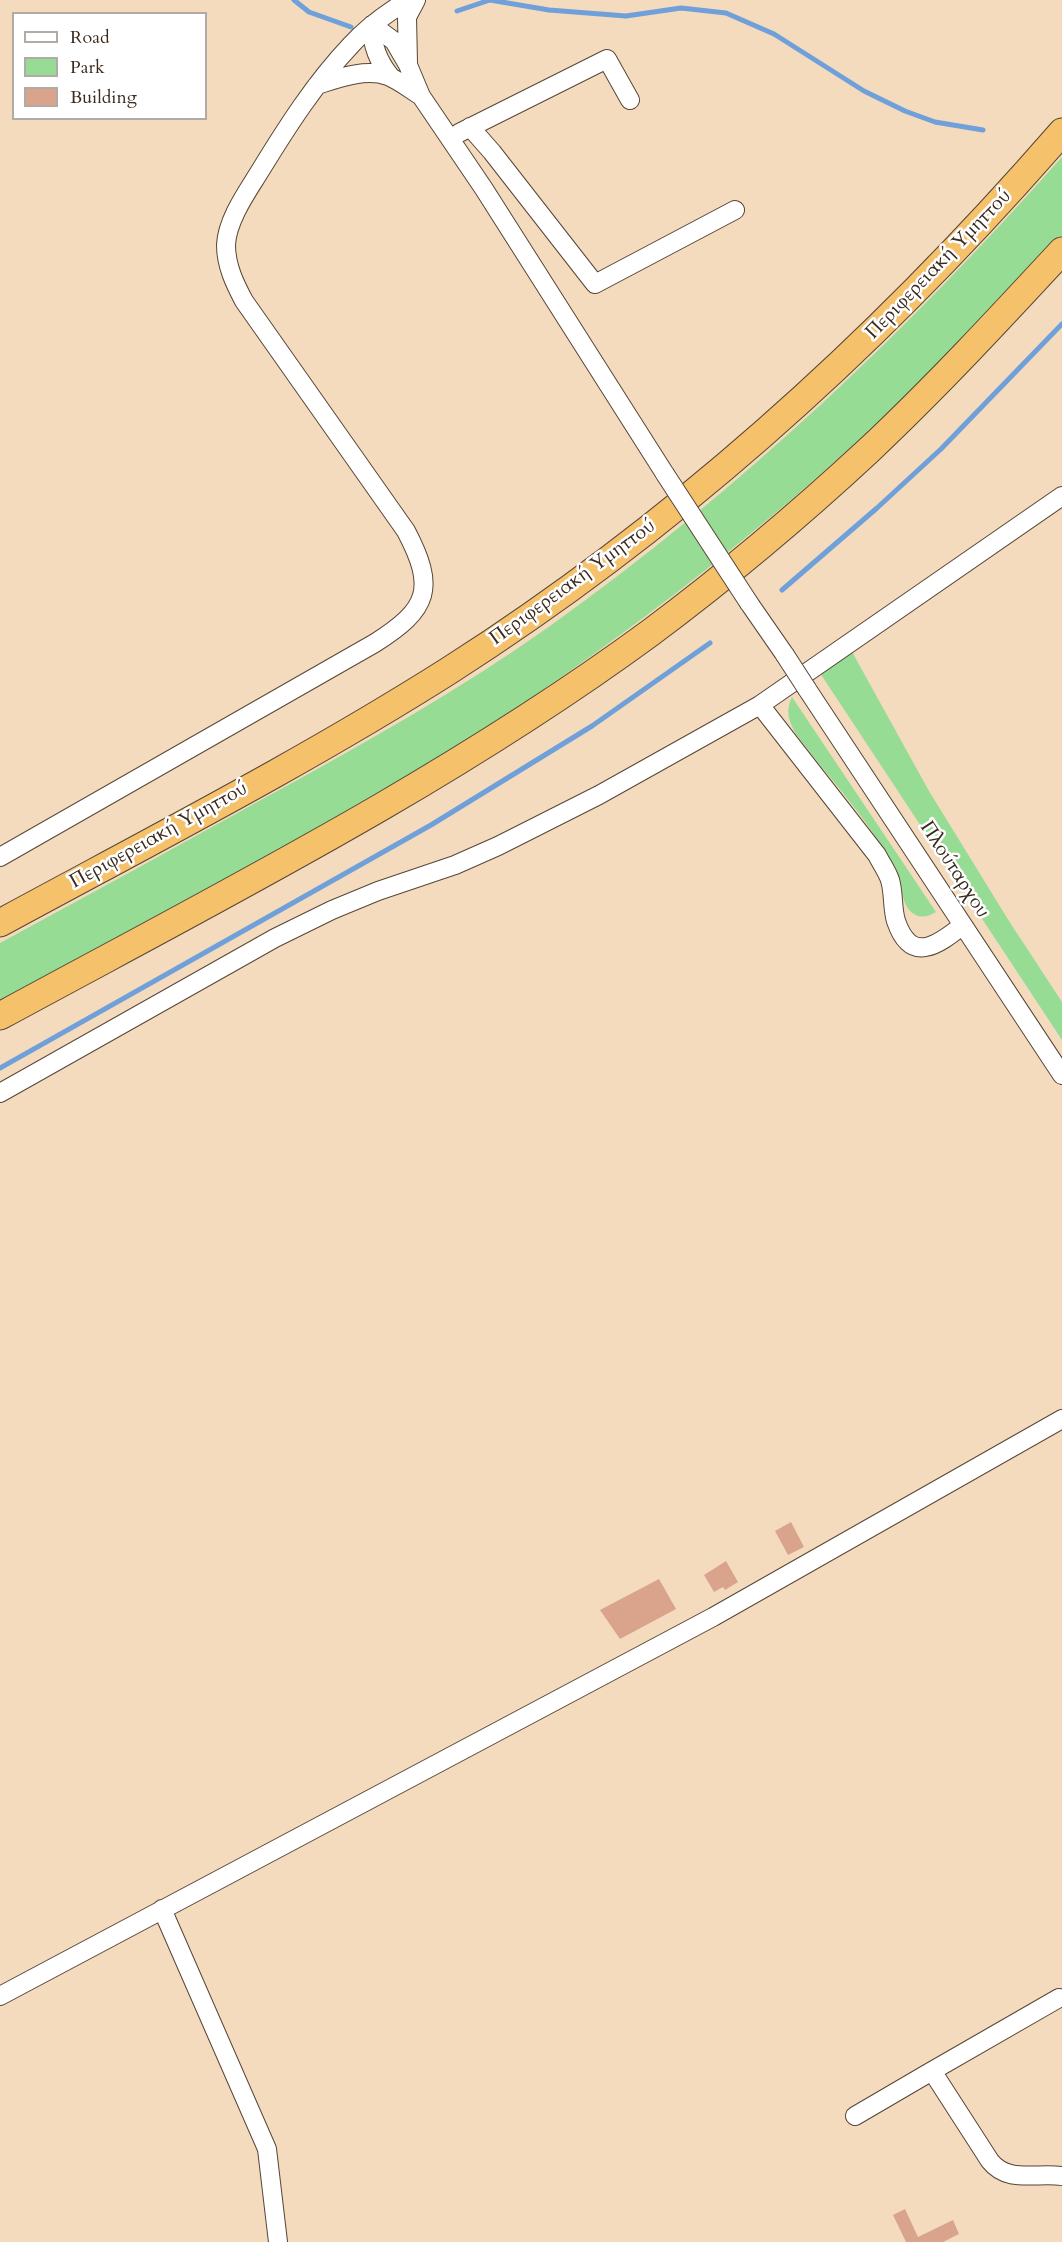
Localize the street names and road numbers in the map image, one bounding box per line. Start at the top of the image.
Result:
street label: Περιφερειακή Υμηττού [861,185,1017,345]
street label: Περιφερειακή Υμηττού [485,515,661,651]
street label: Περιφερειακή Υμηττού [66,777,252,895]
street label: Πλούταρχου [914,817,994,923]

